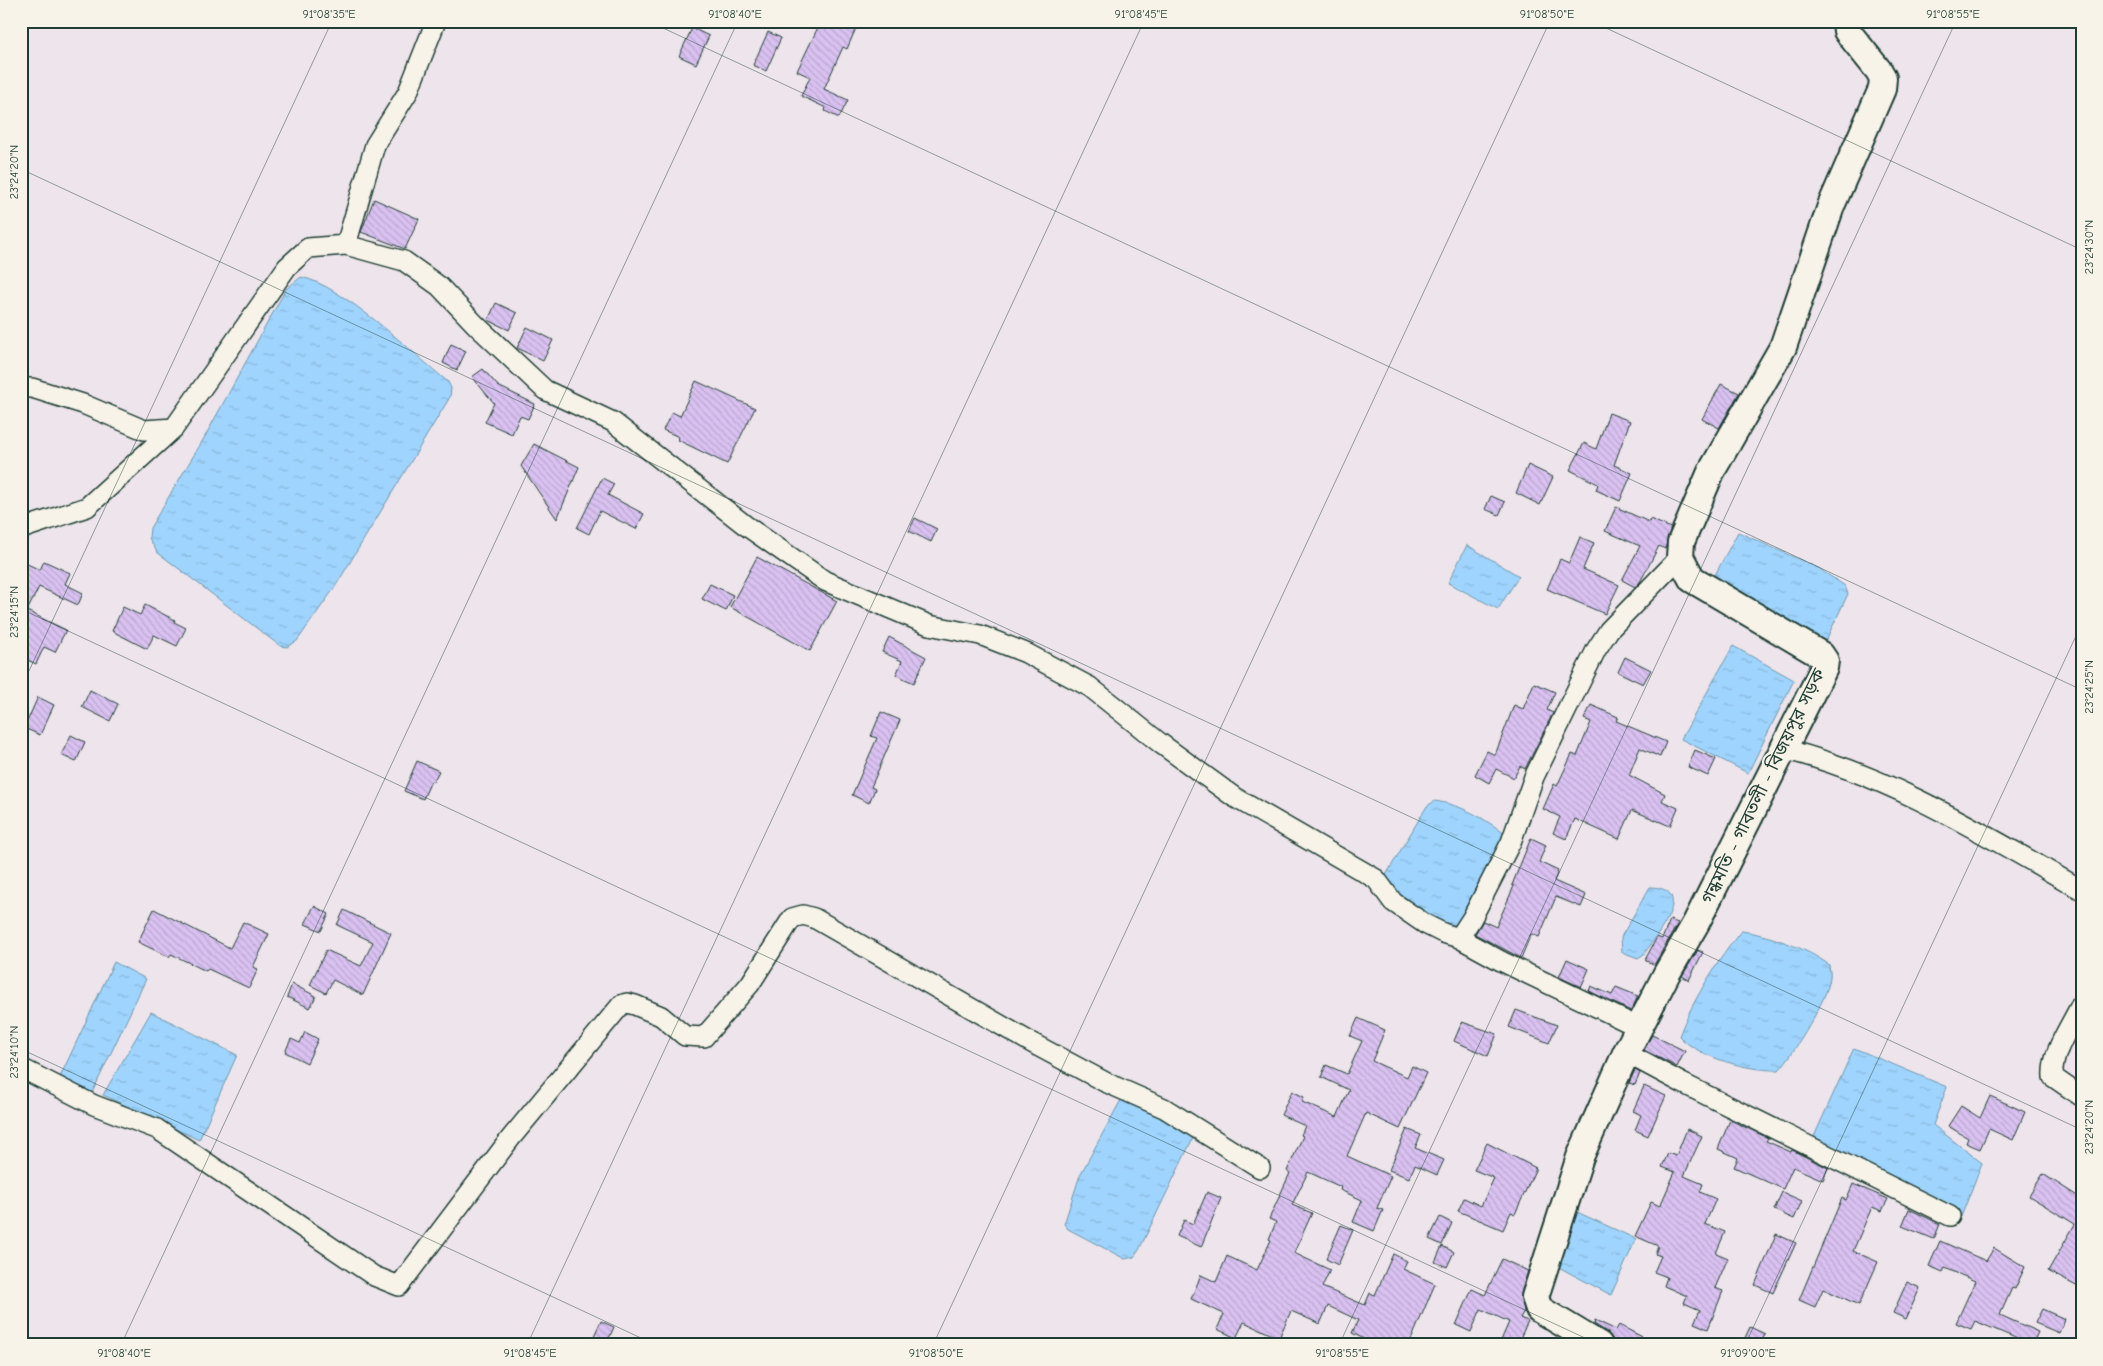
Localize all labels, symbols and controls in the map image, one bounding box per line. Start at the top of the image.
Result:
text: 91°08'35"E [302,7,356,21]
text: 91°08'40"E [708,7,762,21]
text: 91°08'45"E [1115,7,1167,21]
text: 91°08'50"E [1520,7,1574,21]
text: 91°08'55"E [1926,7,1980,21]
text: 23°24'20"N [7,145,21,199]
text: 23°24'30"N [2082,220,2096,274]
text: 23°24'15"N [7,586,21,638]
text: 23°24'25"N [2082,660,2096,714]
street label: গন্ধমতি - গাবতলী - বিজয়পুর সড়ক [1697,665,1830,907]
text: 23°24'10"N [7,1026,21,1078]
text: 23°24'20"N [2082,1100,2096,1154]
text: 91°08'40"E [97,1346,151,1360]
text: 91°08'45"E [504,1346,556,1360]
text: 91°08'50"E [909,1346,963,1360]
text: 91°08'55"E [1315,1346,1369,1360]
text: 91°09'00"E [1720,1346,1776,1360]

